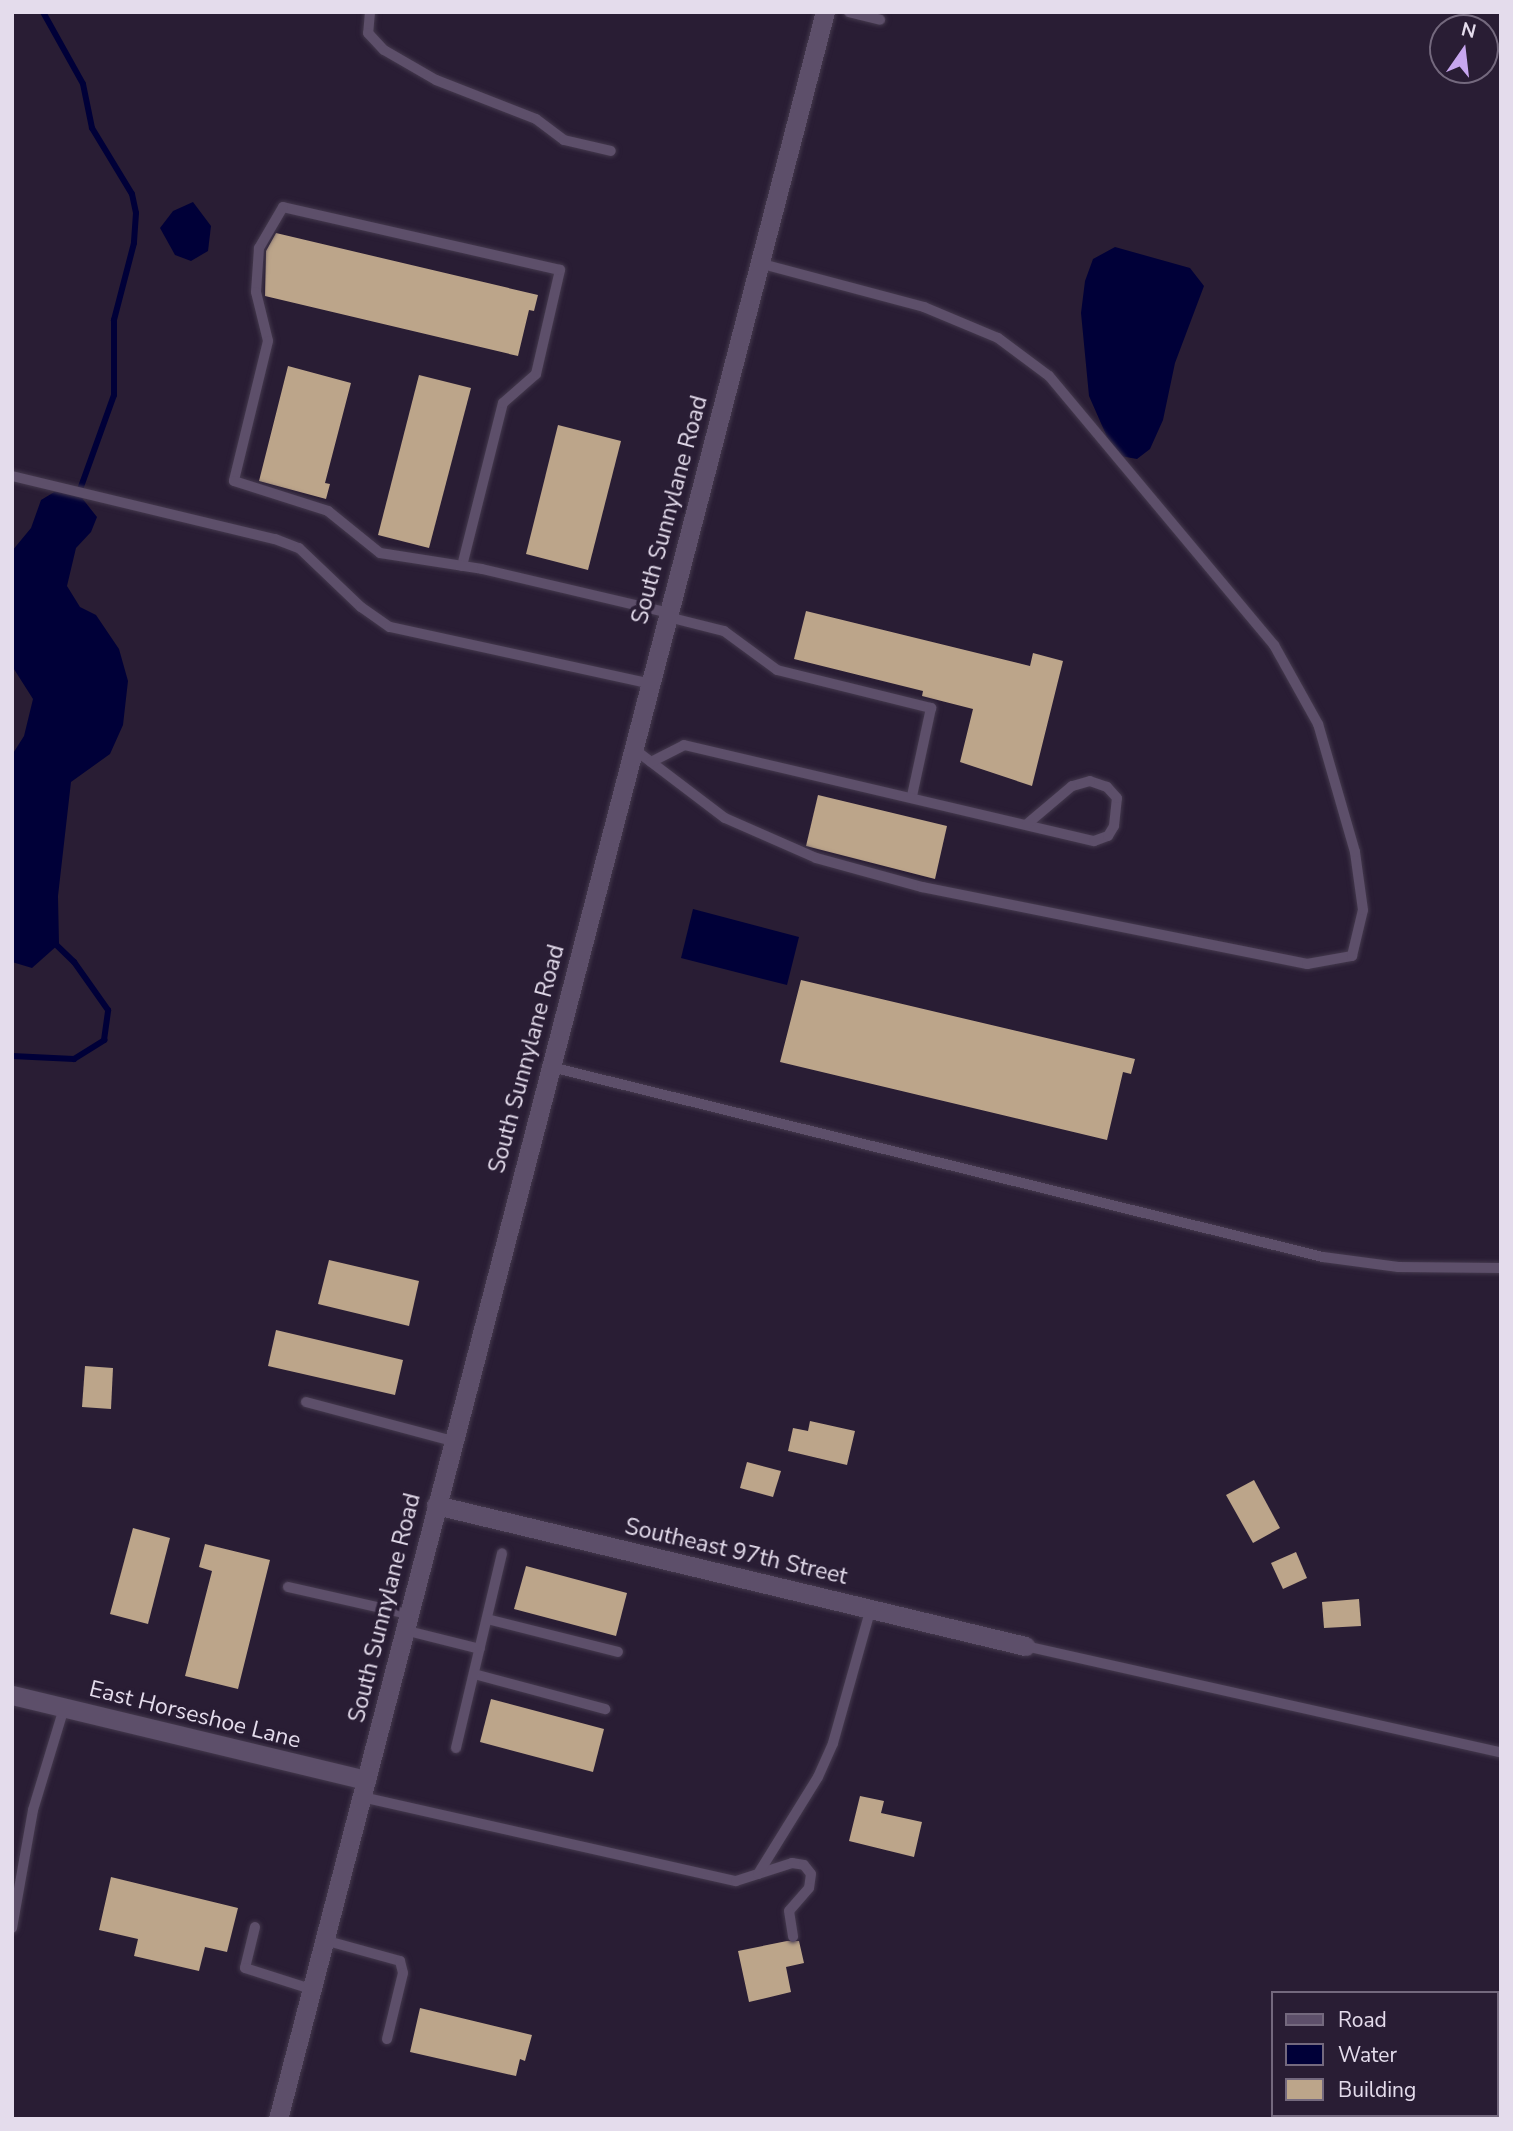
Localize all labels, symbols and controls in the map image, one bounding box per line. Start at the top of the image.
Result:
north arrow [1429,14,1499,84]
text: N [1459,16,1479,45]
street label: South Sunnylane Road [626,393,714,627]
street label: South Sunnylane Road [483,942,571,1176]
street label: South Sunnylane Road [343,1490,427,1726]
street label: Southeast 97th Street [622,1513,850,1591]
street label: East Horseshoe Lane [86,1675,304,1755]
legend [1272,1991,1499,2117]
text: Road [1338,2006,1387,2034]
text: Water [1338,2041,1397,2069]
text: Building [1338,2076,1416,2104]

